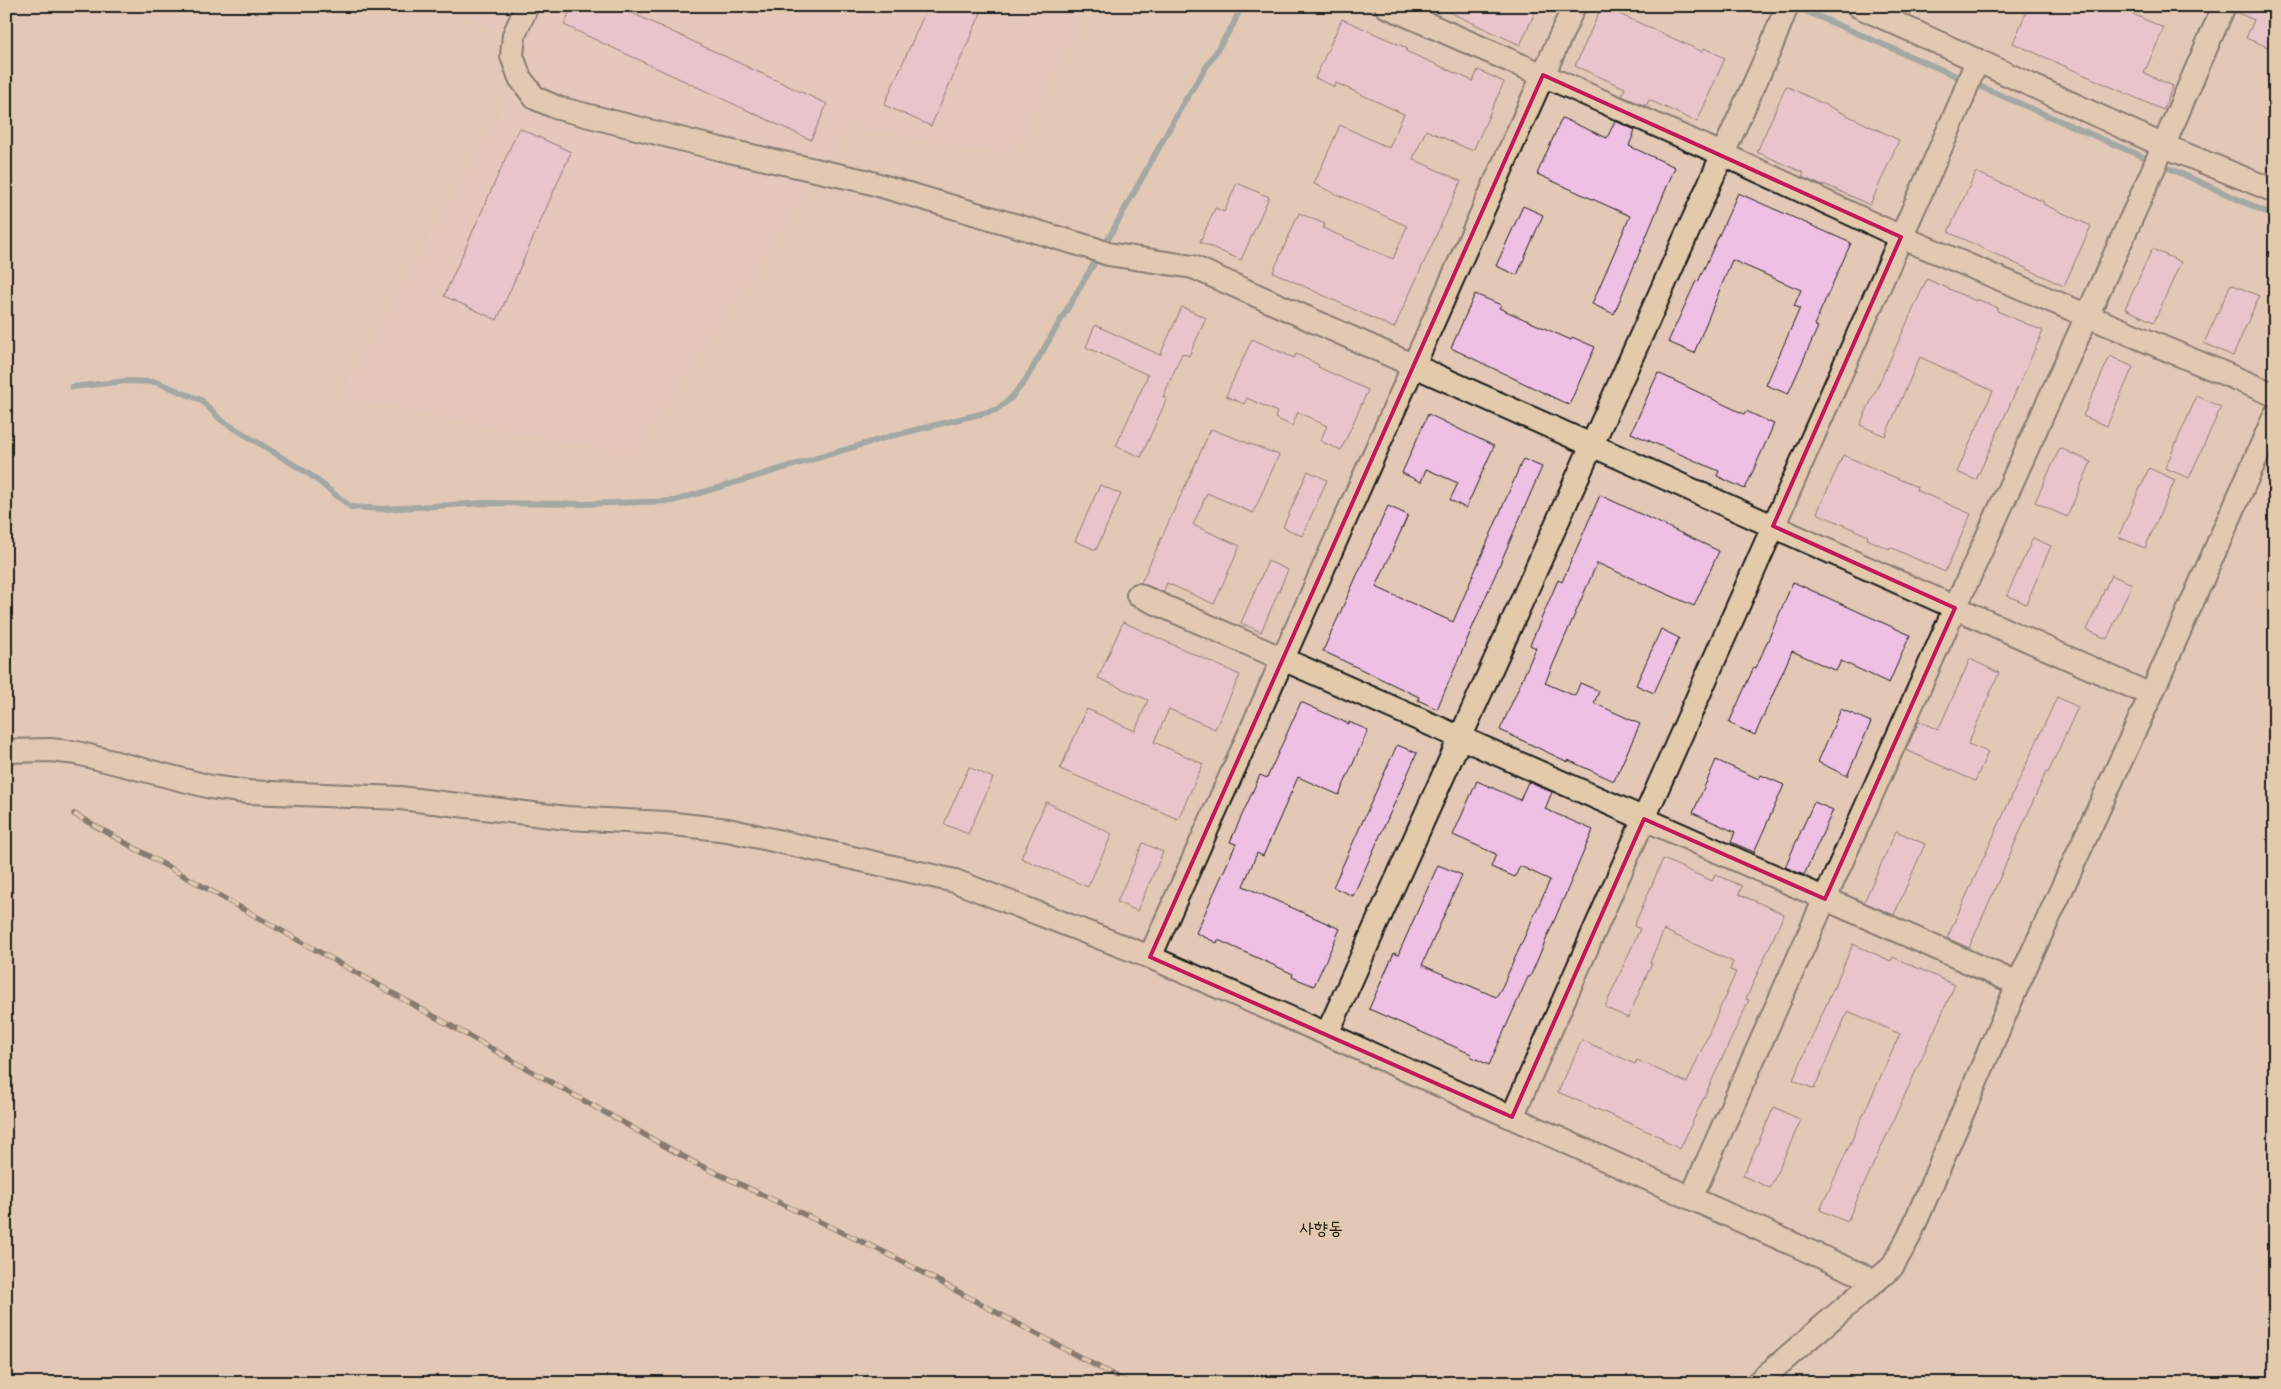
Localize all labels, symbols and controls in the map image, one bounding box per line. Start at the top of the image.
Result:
district label: 사향동 [1299,1213,1343,1240]

